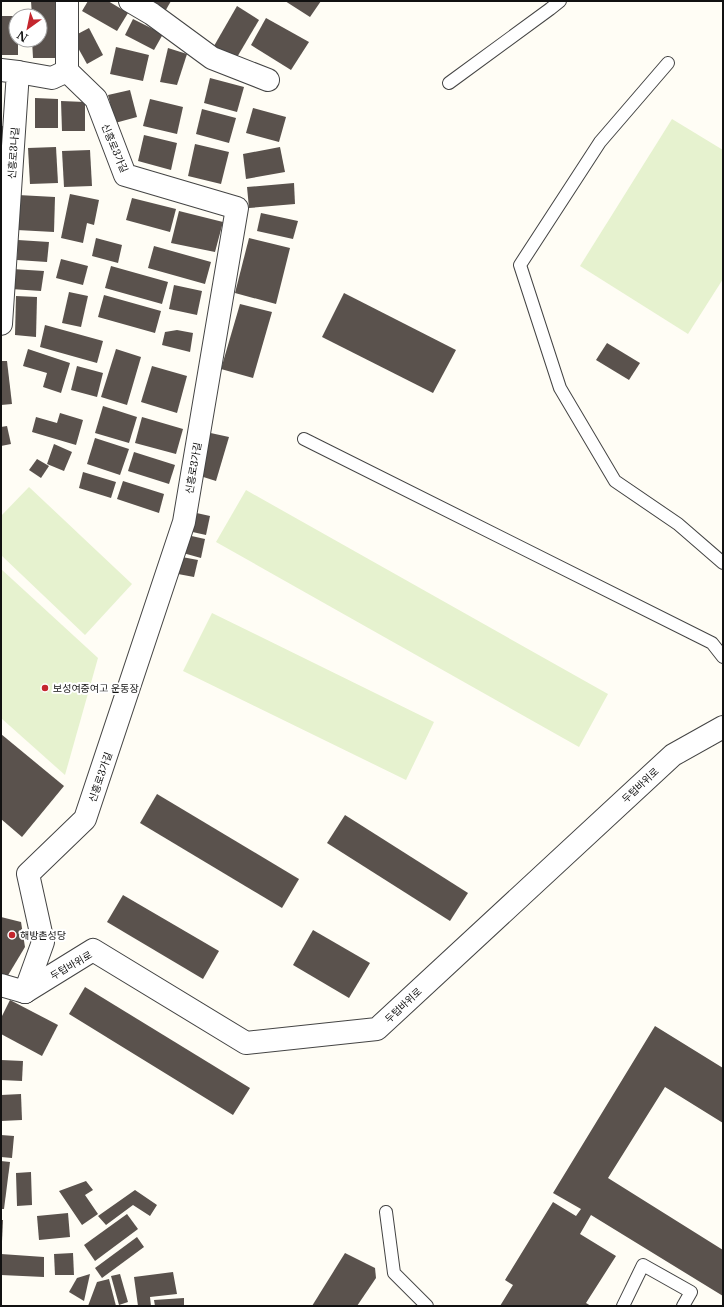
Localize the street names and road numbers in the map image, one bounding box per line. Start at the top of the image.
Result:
street label: 신흥로3가길 [98,122,131,175]
street label: 신흥로3나길 [5,127,22,180]
street label: 신흥로3가길 [183,441,204,495]
street label: 신흥로3가길 [86,750,115,804]
street label: 두텁바위로 [619,765,662,806]
street label: 두텁바위로 [48,948,94,983]
street label: 두텁바위로 [382,985,425,1026]

